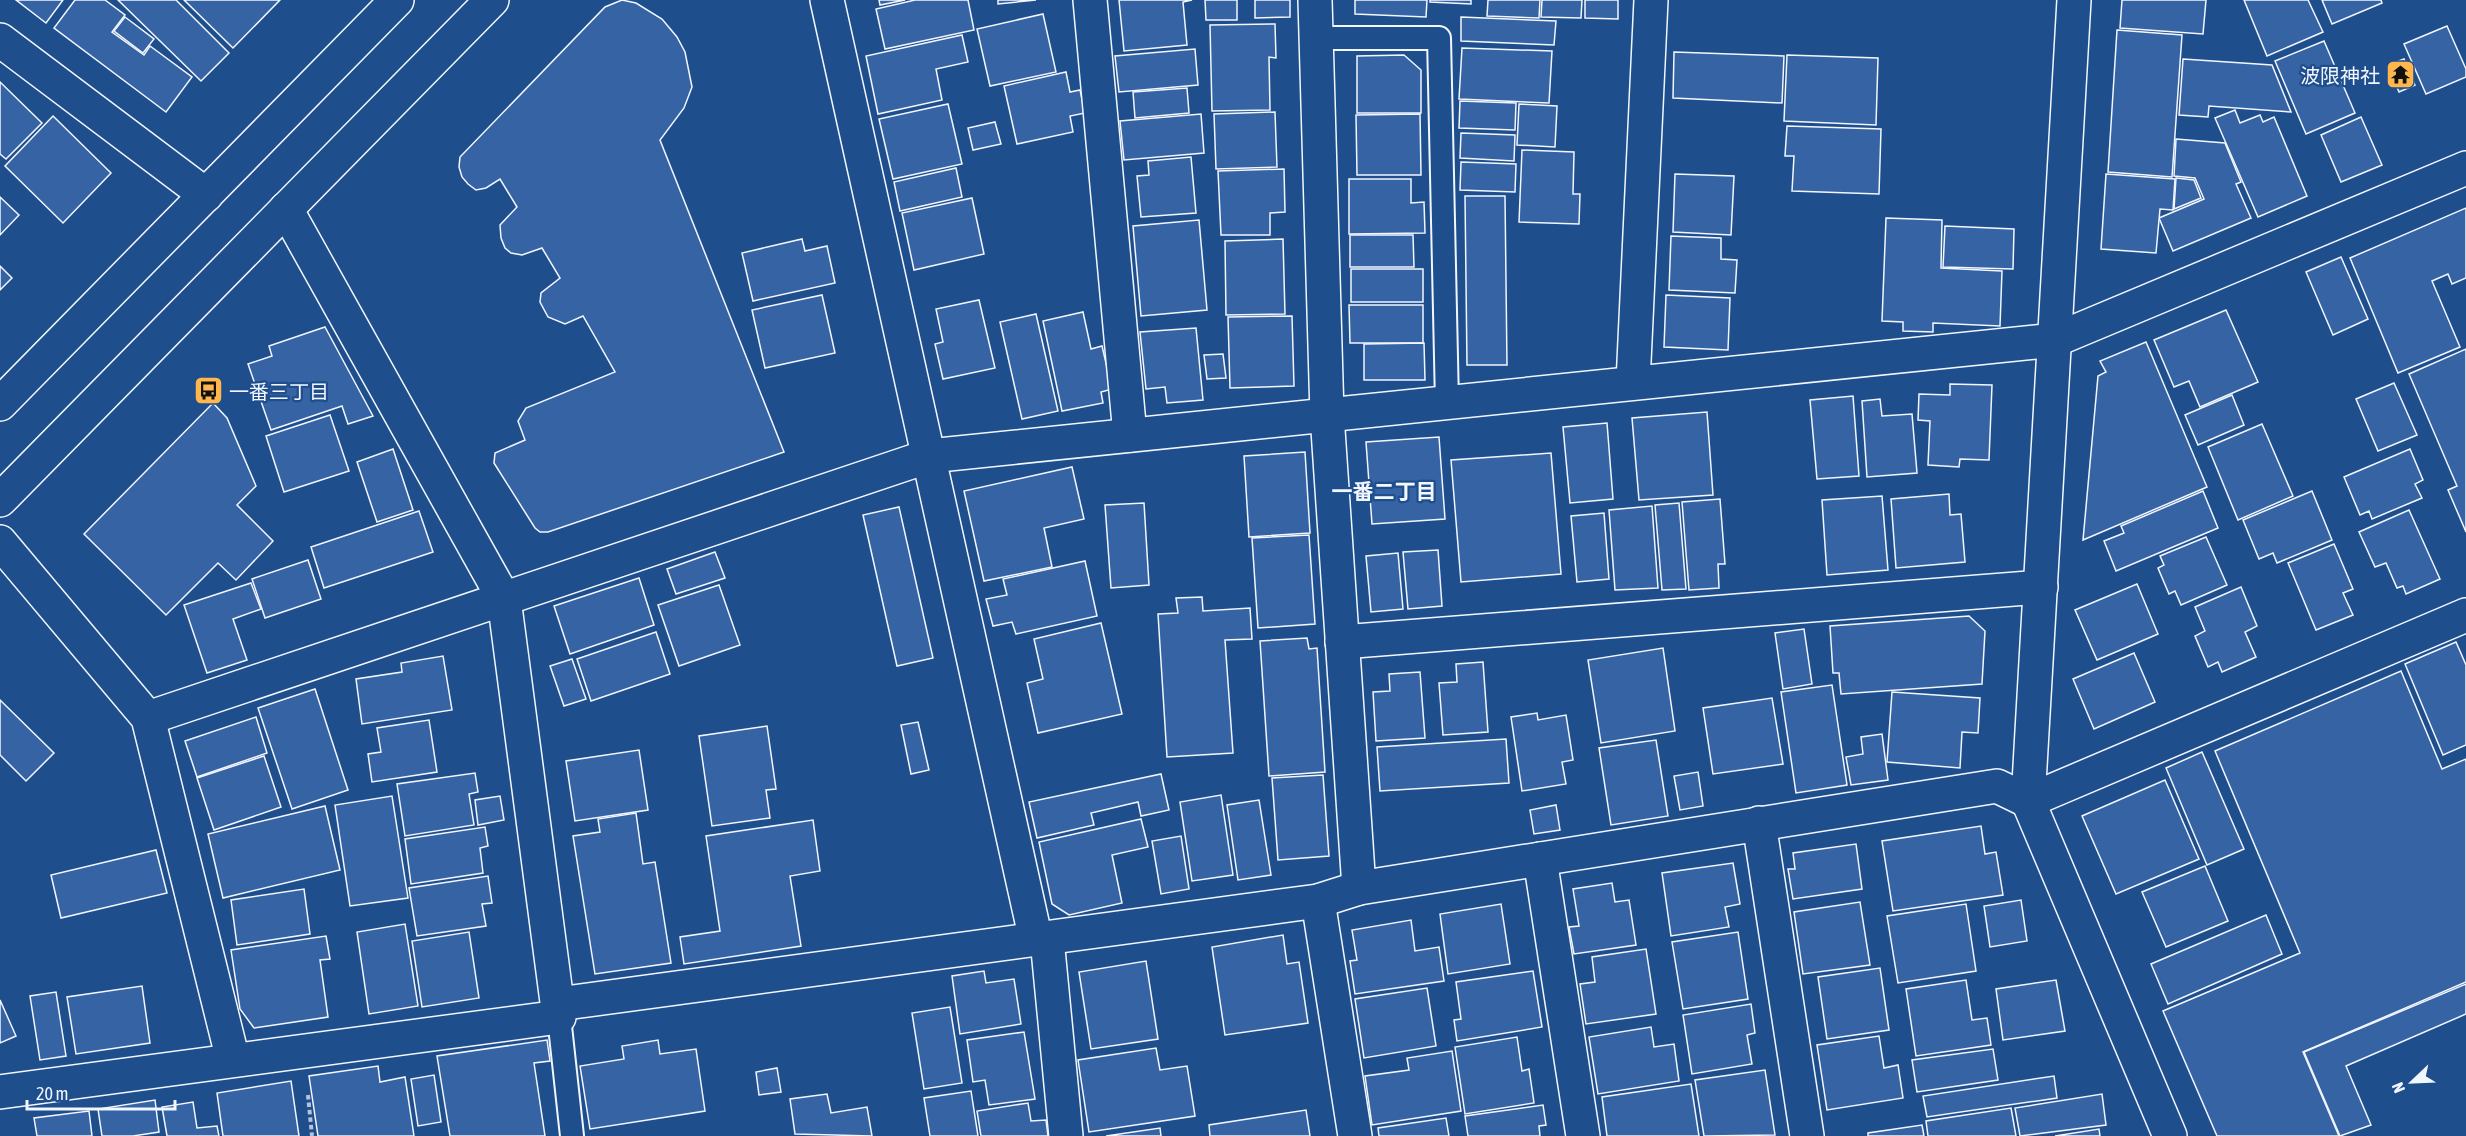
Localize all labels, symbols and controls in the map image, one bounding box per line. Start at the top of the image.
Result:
temple icon: 波限神社 [2385,59,2417,91]
place label: 波限神社 [2300,64,2380,87]
bus stop icon: 一番三丁目 [192,375,224,407]
place label: 一番三丁目 [229,380,329,403]
district label: 一番二丁目 [1332,479,1437,503]
north arrow [2382,1052,2442,1112]
scale bar [27,1073,176,1111]
text: N [2388,1080,2408,1096]
text: 20 m [36,1083,68,1104]

